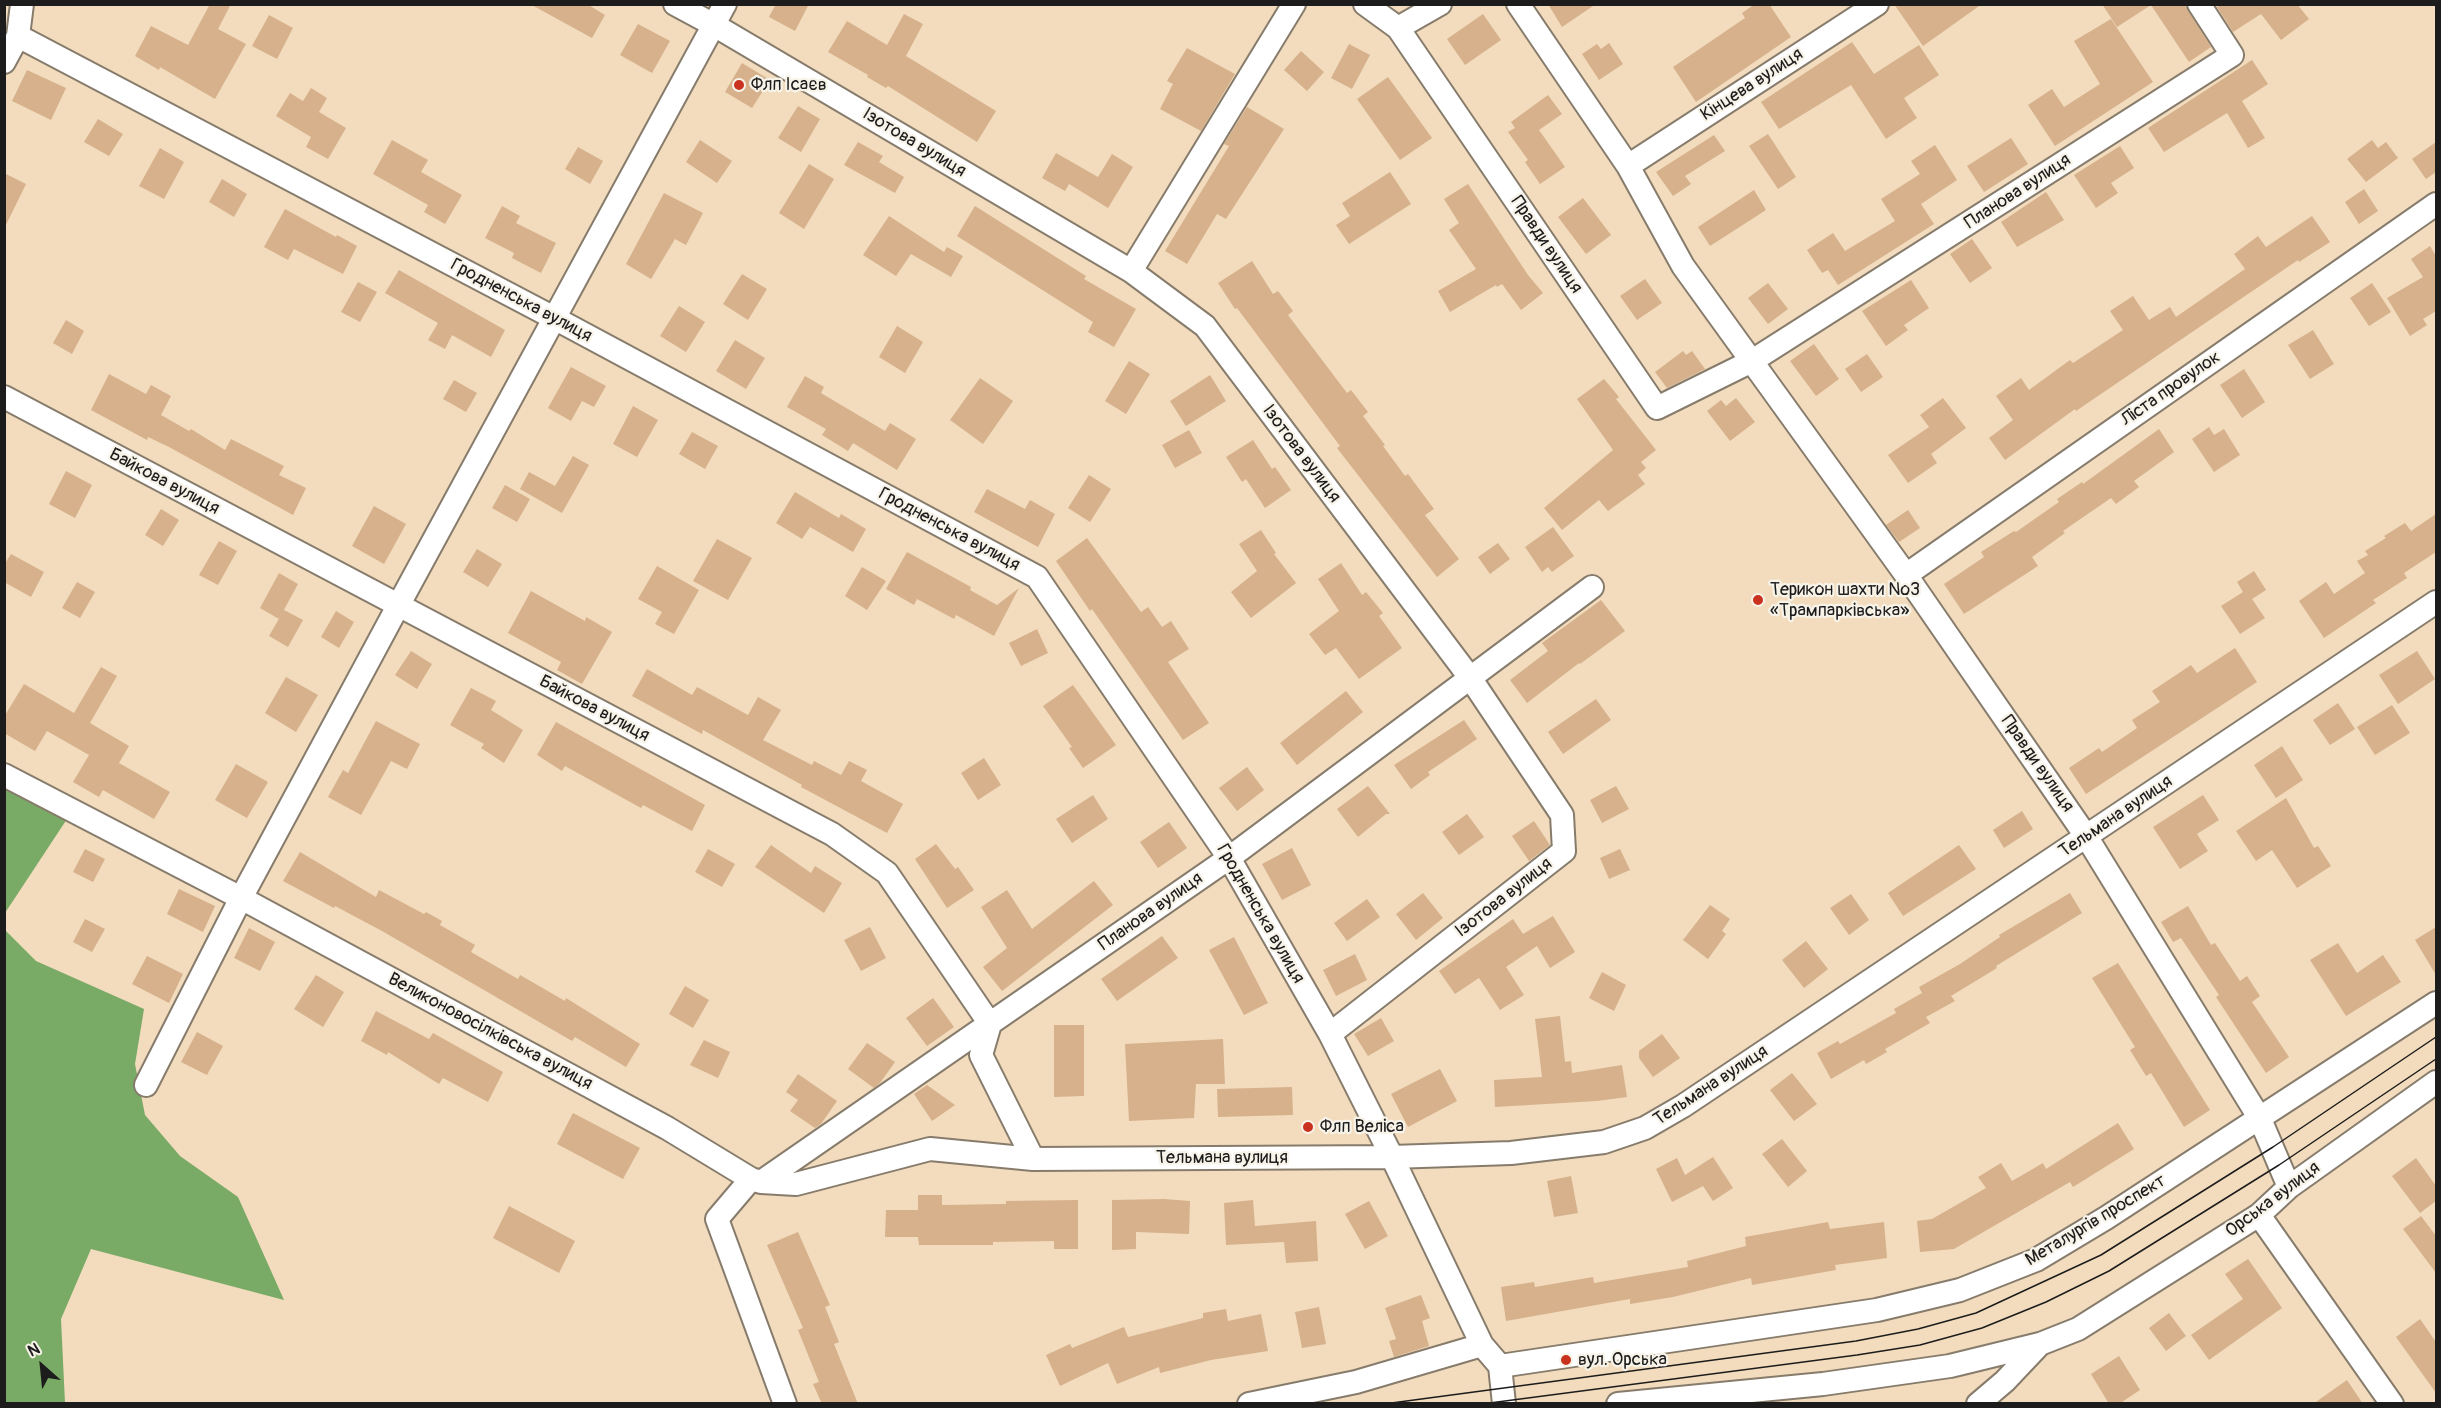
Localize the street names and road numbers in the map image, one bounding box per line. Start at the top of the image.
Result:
street label: Кінцева вулиця [1697,44,1807,126]
street label: Ізотова вулиця [858,104,970,182]
street label: Планова вулиця [1961,150,2075,234]
street label: Правди вулиця [1505,192,1587,298]
street label: Гродненська вулиця [447,255,595,347]
street label: Ліста провулок [2117,347,2225,431]
street label: Ізотова вулиця [1257,401,1345,507]
street label: Байкова вулиця [105,444,223,520]
street label: Гродненська вулиця [875,484,1023,576]
street label: Байкова вулиця [535,671,653,747]
street label: Правди вулиця [1996,712,2078,816]
street label: Тельмана вулиця [2055,771,2177,863]
street label: Гродненська вулиця [1211,841,1309,987]
street label: Ізотова вулиця [1451,853,1557,943]
street label: Планова вулиця [1095,868,1207,956]
street label: Великоновосілківська вулиця [384,969,596,1095]
street label: Тельмана вулиця [1650,1041,1772,1131]
street label: Тельмана вулиця [1156,1147,1288,1169]
street label: Орська вулиця [2222,1157,2324,1243]
street label: Металургів проспект [2022,1171,2170,1271]

